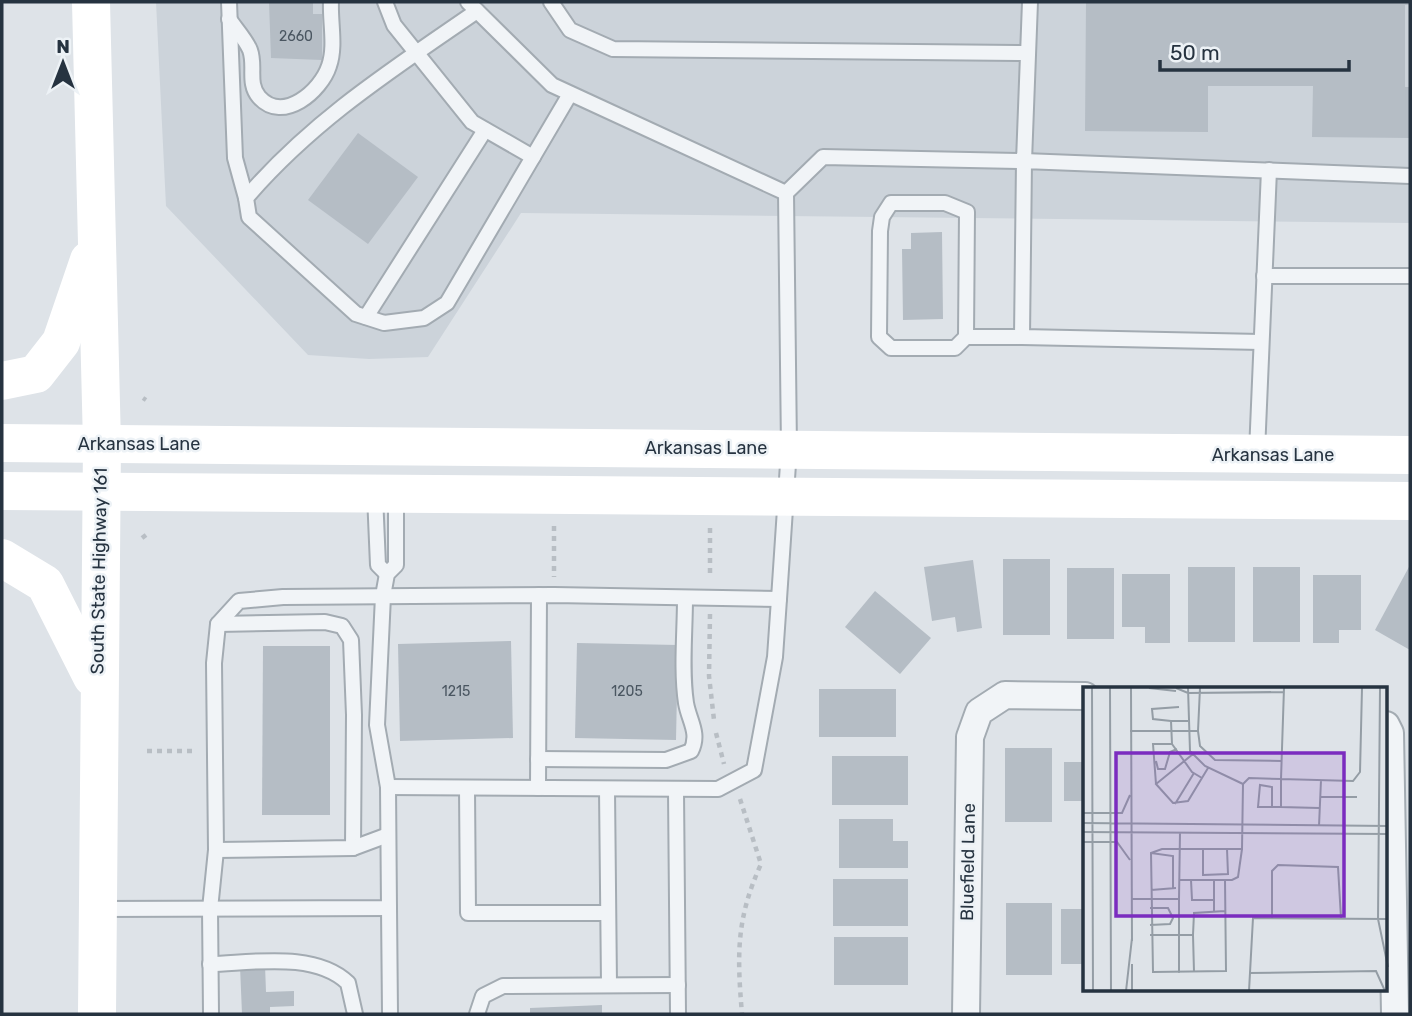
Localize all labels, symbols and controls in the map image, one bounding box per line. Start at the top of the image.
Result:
north arrow [28,28,98,98]
house number: 2660 [279,28,313,45]
scale bar [1160,28,1349,72]
text: N [56,35,70,58]
text: 50 m [1170,40,1220,65]
street label: Arkansas Lane [78,433,200,455]
street label: Arkansas Lane [645,437,767,459]
street label: Arkansas Lane [1212,444,1334,466]
street label: South State Highway 161 [86,467,112,675]
house number: 1215 [442,683,470,700]
house number: 1205 [611,683,643,700]
inset map [1083,687,1388,992]
street label: Bluefield Lane [956,803,980,921]

